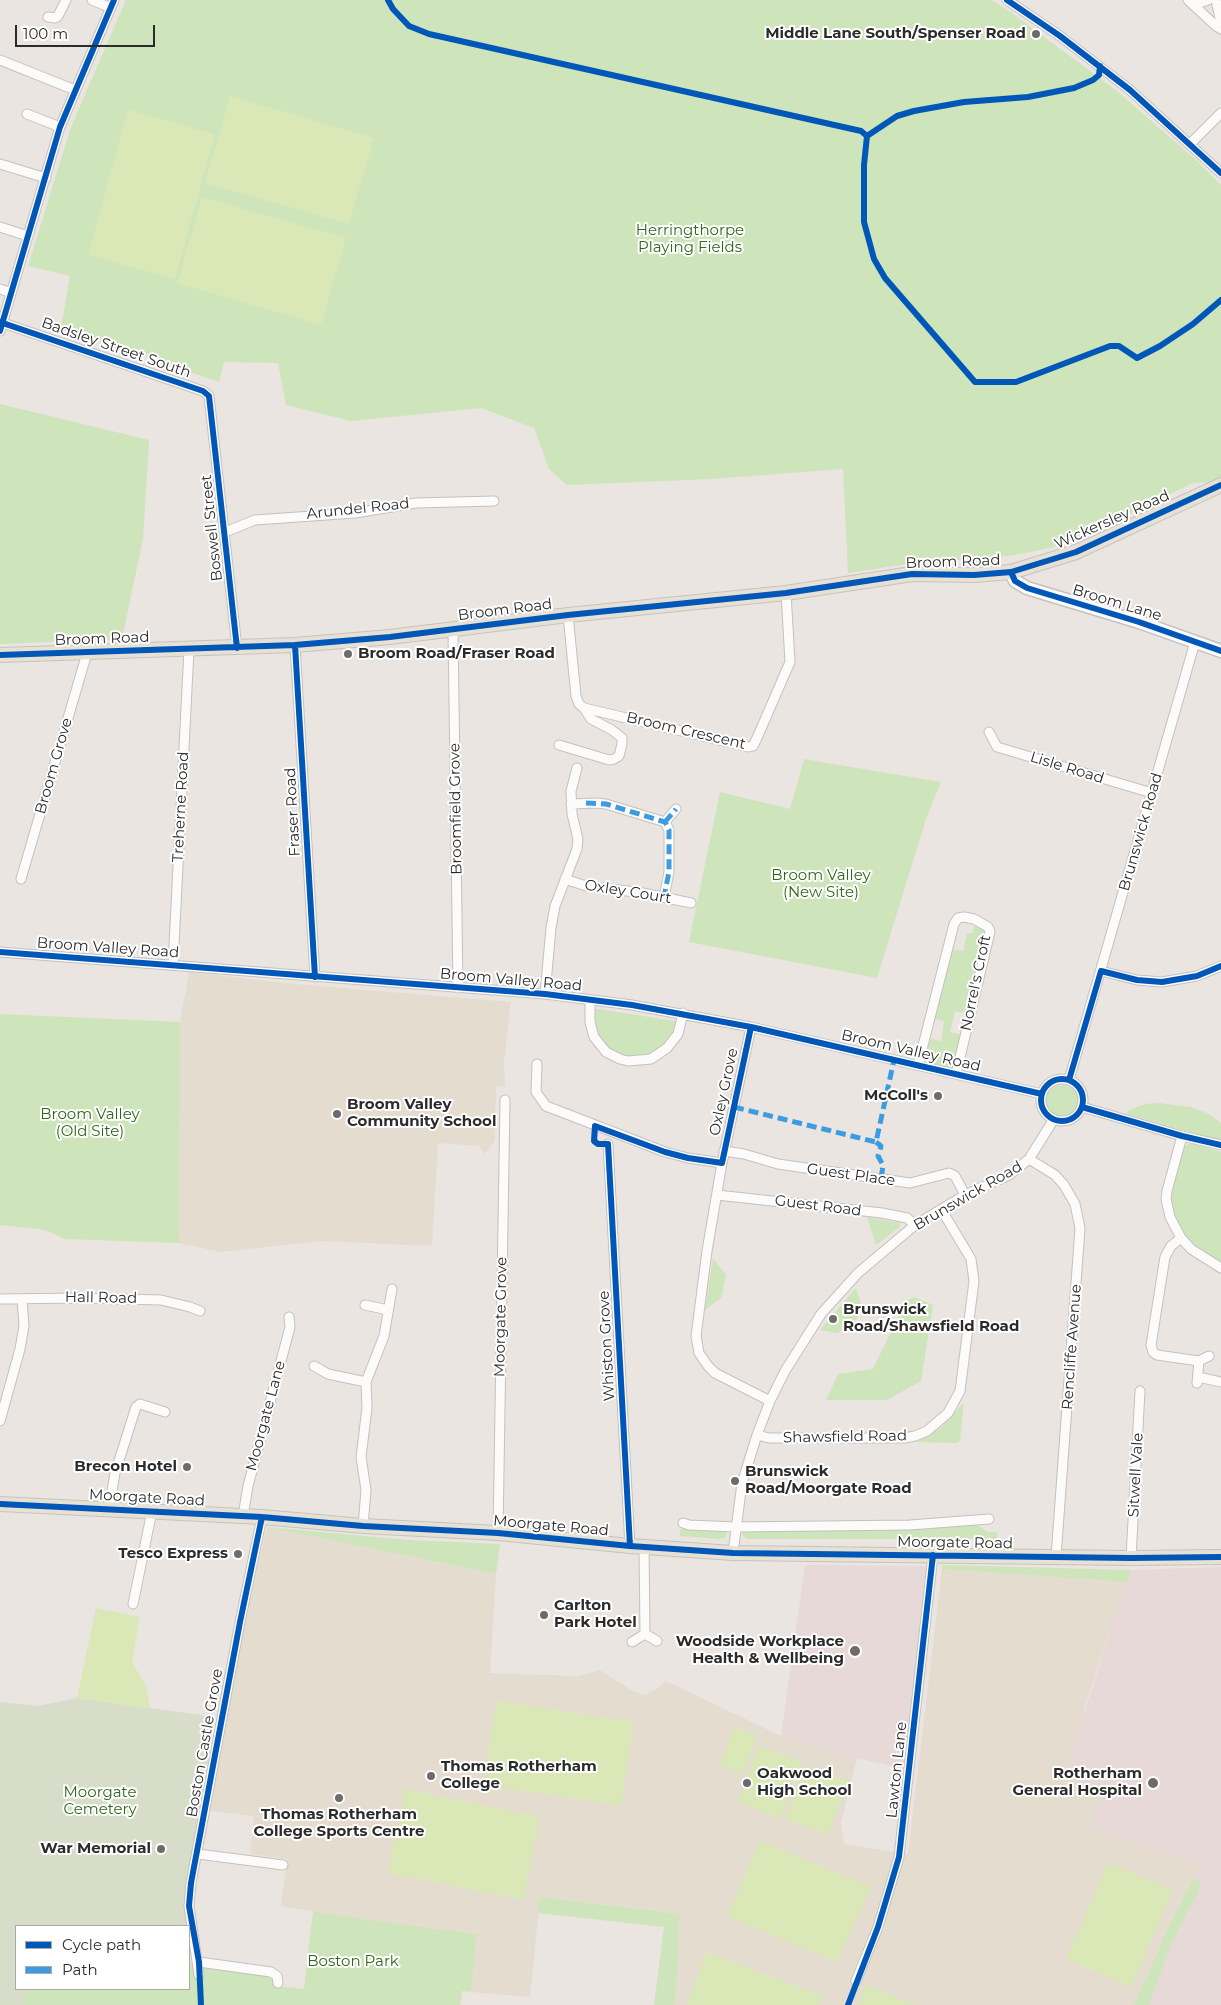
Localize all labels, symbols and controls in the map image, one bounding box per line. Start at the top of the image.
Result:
scale bar [18,15,158,47]
text: 100 m [23,24,68,43]
place label: Middle Lane South/Spenser Road [765,25,1026,43]
marker: Middle Lane South/Spenser Road [1030,28,1042,40]
park label: Herringthorpe Playing Fields [636,222,744,257]
street label: Badsley Street South [39,314,193,382]
street label: Boswell Street [197,474,227,582]
street label: Wickersley Road [1052,487,1172,553]
street label: Arundel Road [306,495,410,523]
street label: Broom Road [905,551,1001,573]
street label: Broom Lane [1070,581,1164,625]
street label: Broom Road [457,595,553,625]
street label: Broom Road [54,628,150,650]
place label: Broom Road/Fraser Road [358,645,555,663]
marker: Broom Road/Fraser Road [342,648,354,660]
street label: Broom Crescent [624,708,748,754]
street label: Broom Grove [32,716,76,816]
street label: Broomfield Grove [446,743,466,875]
street label: Lisle Road [1028,748,1106,788]
street label: Treherne Road [169,751,193,863]
street label: Fraser Road [282,767,304,857]
street label: Brunswick Road [1115,771,1167,893]
park label: Broom Valley (New Site) [771,867,871,902]
street label: Oxley Court [583,876,673,908]
street label: Norrel's Croft [957,933,995,1033]
street label: Broom Valley Road [36,934,180,962]
street label: Broom Valley Road [439,965,583,995]
street label: Broom Valley Road [840,1026,982,1076]
street label: Oxley Grove [706,1047,742,1137]
place label: McColl's [864,1087,928,1105]
marker: McColl's [932,1090,944,1102]
place label: Broom Valley Community School [347,1096,496,1131]
park label: Broom Valley (Old Site) [40,1106,140,1141]
marker: Broom Valley Community School [331,1108,343,1120]
street label: Brunswick Road [911,1158,1025,1234]
street label: Guest Place [806,1160,896,1190]
street label: Guest Road [774,1192,862,1220]
street label: Moorgate Grove [491,1257,511,1377]
street label: Rencliffe Avenue [1059,1283,1085,1411]
street label: Hall Road [65,1288,137,1308]
street label: Whiston Grove [595,1290,619,1402]
place label: Brunswick Road/Shawsfield Road [843,1301,1019,1336]
marker: Brunswick Road/Shawsfield Road [827,1313,839,1325]
street label: Moorgate Lane [243,1359,289,1473]
street label: Shawsfield Road [783,1427,907,1447]
street label: Sitwell Vale [1125,1432,1147,1518]
place label: Brecon Hotel [74,1458,177,1476]
marker: Brecon Hotel [181,1461,193,1473]
place label: Brunswick Road/Moorgate Road [745,1463,912,1498]
marker: Brunswick Road/Moorgate Road [729,1475,741,1487]
street label: Moorgate Road [89,1486,205,1510]
street label: Moorgate Road [492,1512,610,1540]
street label: Moorgate Road [897,1533,1013,1553]
place label: Tesco Express [118,1545,228,1563]
marker: Tesco Express [232,1548,244,1560]
place label: Carlton Park Hotel [554,1597,637,1632]
marker: Carlton Park Hotel [538,1609,550,1621]
place label: Woodside Workplace Health & Wellbeing [676,1633,844,1668]
marker: Woodside Workplace Health & Wellbeing [848,1644,862,1658]
street label: Boston Castle Grove [183,1667,227,1819]
street label: Lawton Lane [883,1721,911,1819]
place label: Thomas Rotherham College [441,1758,597,1793]
place label: Oakwood High School [757,1765,852,1800]
place label: Rotherham General Hospital [1012,1765,1142,1800]
marker: Thomas Rotherham College [425,1770,437,1782]
marker: Rotherham General Hospital [1146,1776,1160,1790]
marker: Oakwood High School [741,1777,753,1789]
park label: Moorgate Cemetery [63,1784,137,1819]
marker: Thomas Rotherham College Sports Centre [333,1792,345,1804]
place label: Thomas Rotherham College Sports Centre [253,1806,425,1841]
place label: War Memorial [40,1840,151,1858]
marker: War Memorial [155,1843,167,1855]
legend [15,1925,190,1990]
text: Cycle path [62,1935,141,1954]
park label: Boston Park [307,1953,399,1971]
text: Path [62,1960,98,1979]

